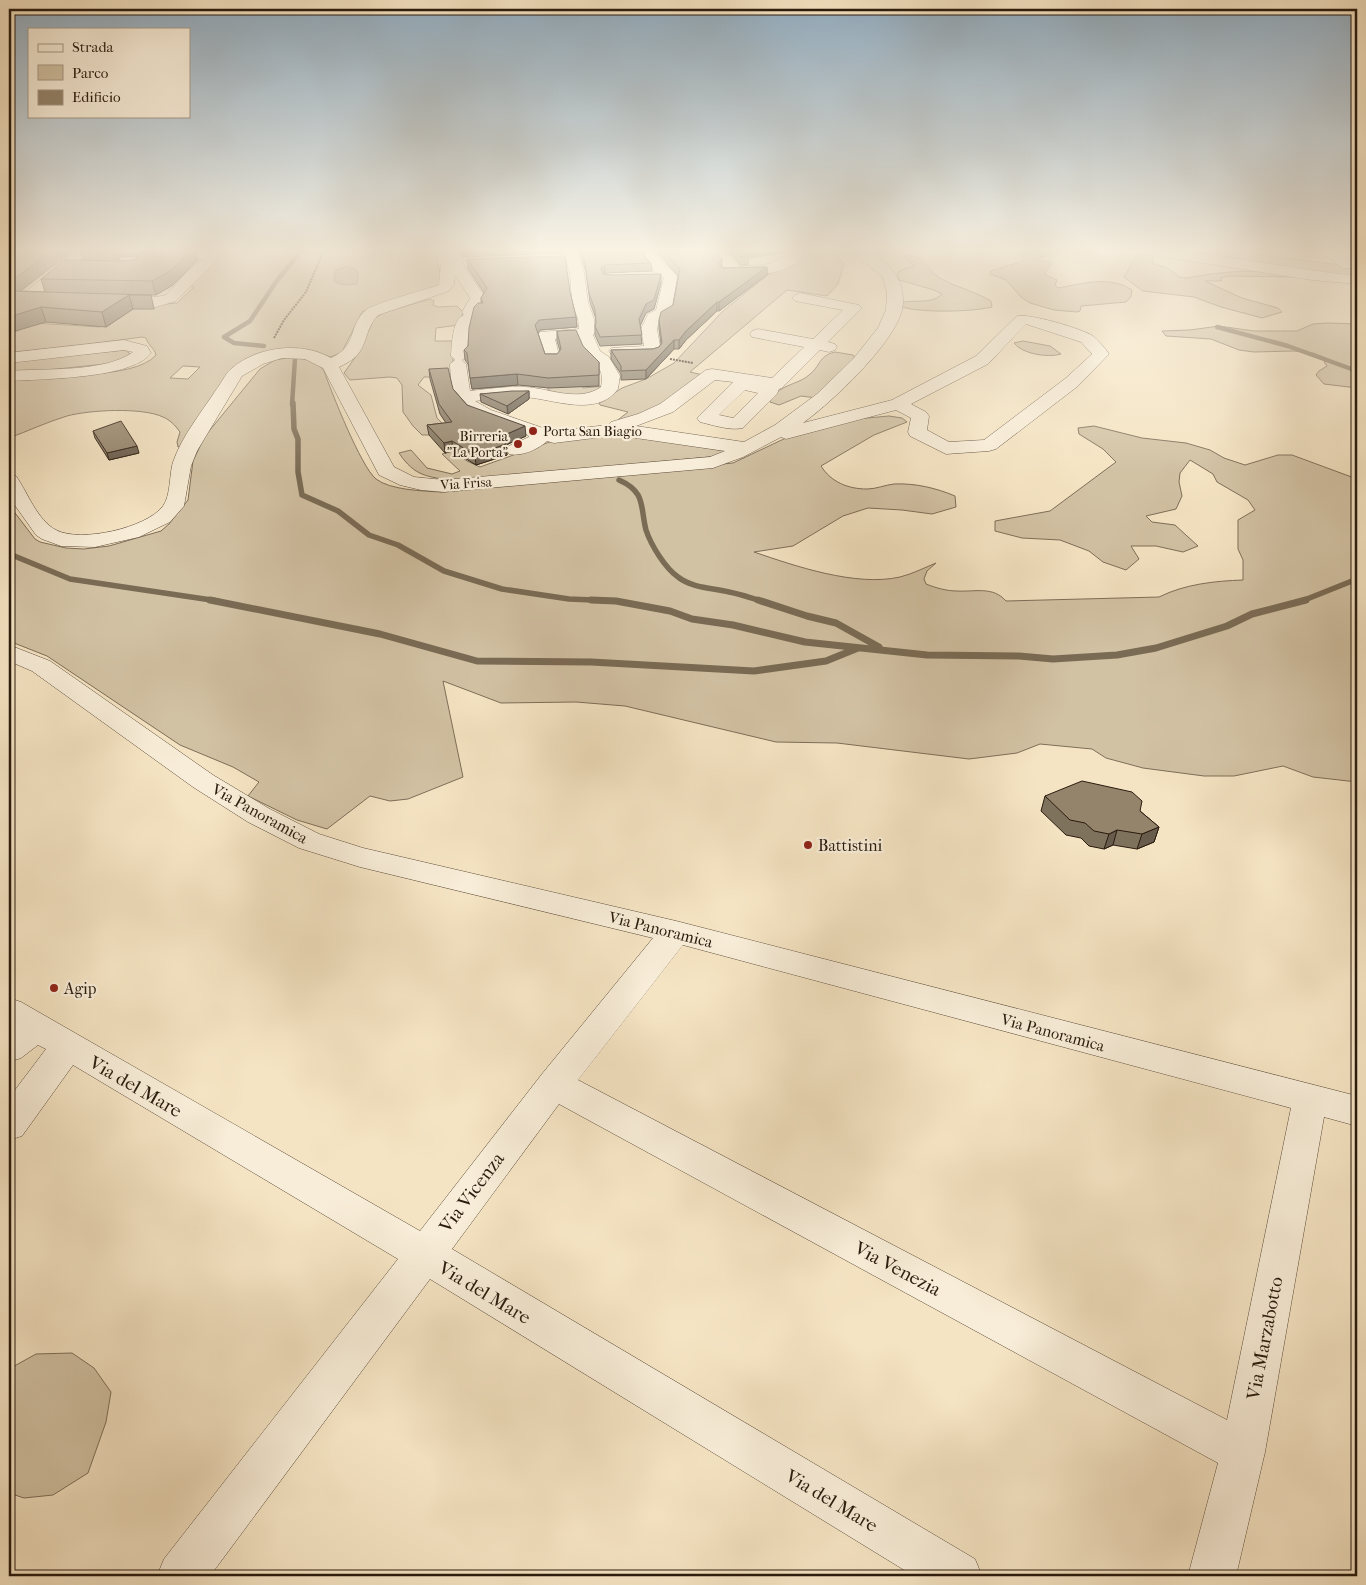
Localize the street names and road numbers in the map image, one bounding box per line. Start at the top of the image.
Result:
street label: Via Frisa [439,473,493,494]
street label: Via Panoramica [208,779,312,848]
street label: Via Panoramica [606,907,715,952]
street label: Via Panoramica [998,1009,1107,1056]
street label: Via del Mare [84,1051,186,1122]
street label: Via Vicenza [434,1148,509,1238]
street label: Via Venezia [850,1236,945,1301]
street label: Via del Mare [434,1256,534,1329]
street label: Via Marzabotto [1242,1274,1288,1403]
street label: Via del Mare [781,1464,881,1537]

